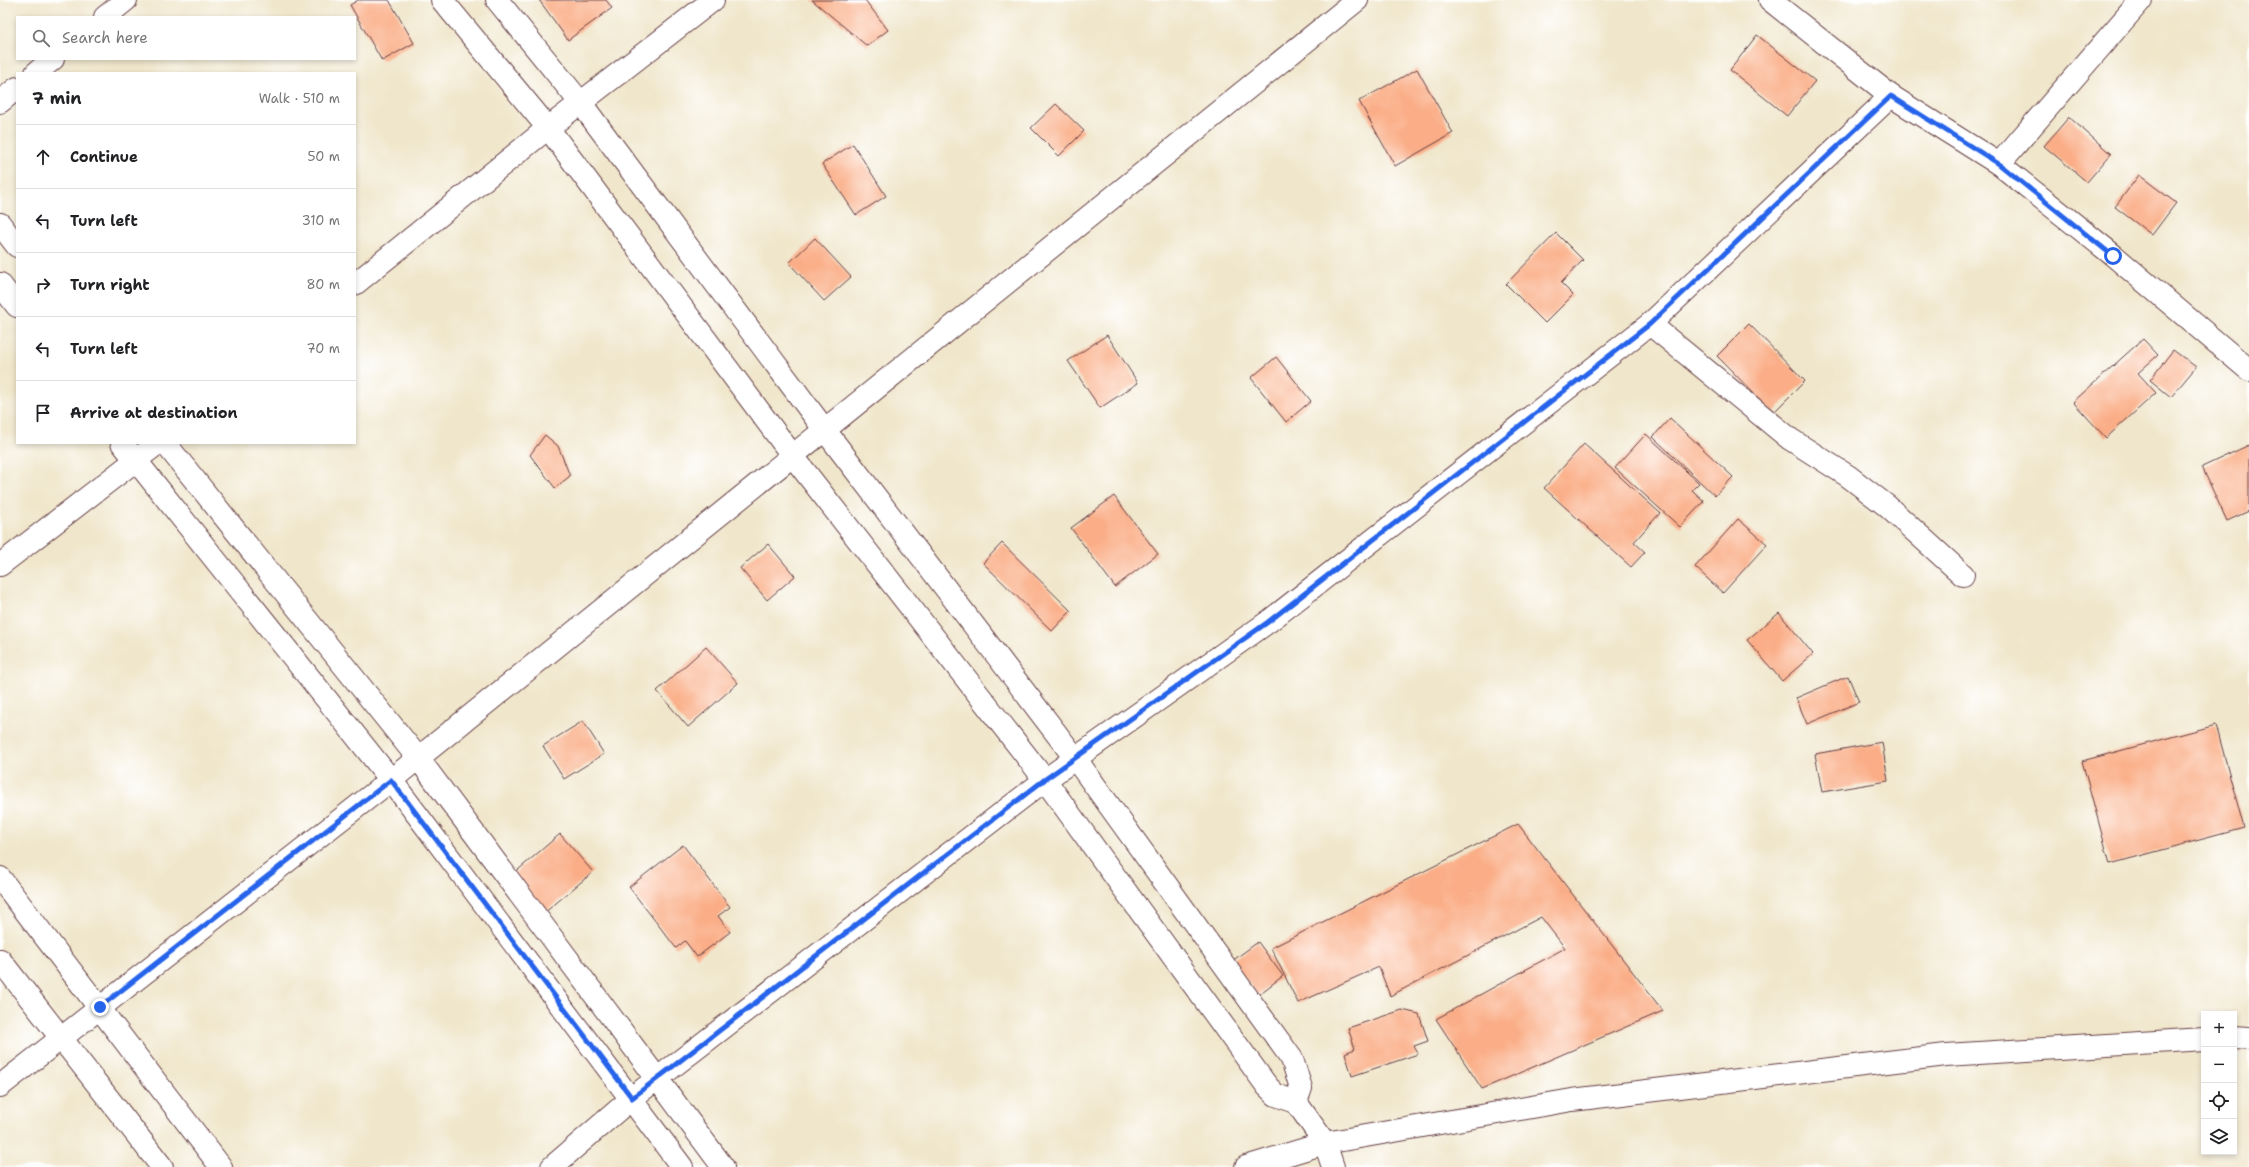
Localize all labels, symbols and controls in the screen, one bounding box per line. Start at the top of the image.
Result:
search box [16,16,356,60]
icon: search [30,27,52,49]
text: Search here [62,28,148,48]
text: 7 min [32,87,82,109]
text: Walk · 510 m [259,90,340,107]
icon: ahead [32,146,54,168]
text: Continue [70,147,138,167]
text: 50 m [307,148,340,165]
icon: left [32,210,54,232]
text: Turn left [70,211,138,231]
text: 310 m [302,212,340,229]
route start [2104,247,2122,265]
icon: right [32,274,54,296]
text: Turn right [70,275,150,295]
text: 80 m [306,276,340,293]
icon: left [32,338,54,360]
text: Turn left [70,339,138,359]
text: 70 m [306,340,340,357]
icon: arrive [32,402,54,424]
text: Arrive at destination [70,403,238,423]
route end [91,998,109,1016]
map controls [2201,1011,2237,1155]
button: + [2201,1011,2237,1047]
button: − [2201,1047,2237,1083]
button: locate [2201,1083,2237,1119]
button: layers [2201,1119,2237,1155]

